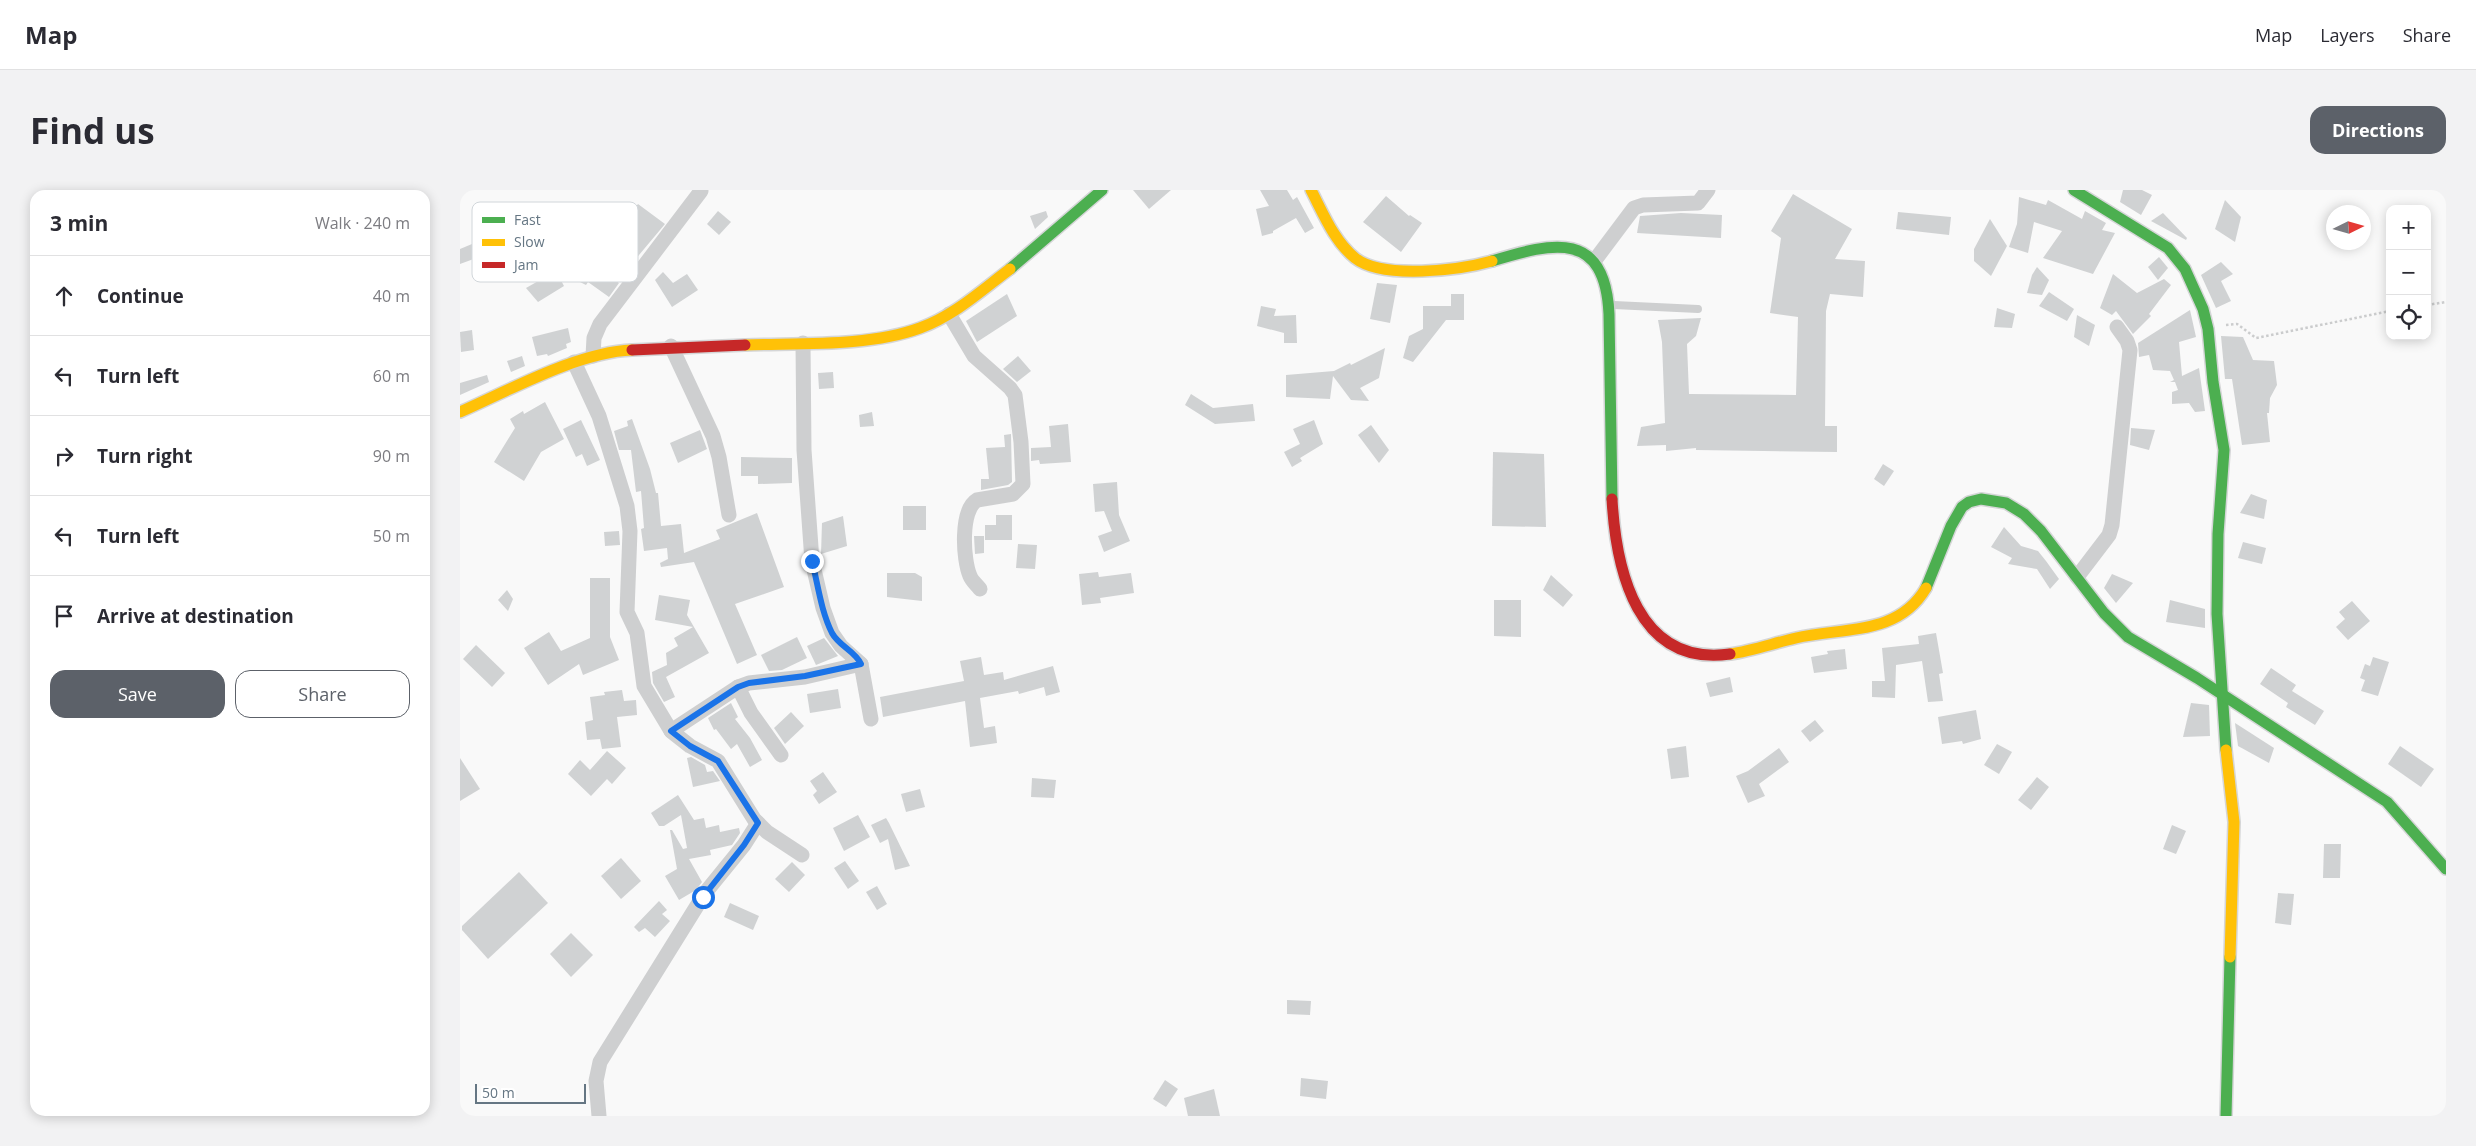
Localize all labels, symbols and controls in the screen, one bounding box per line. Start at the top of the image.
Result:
text: Map [25,18,77,51]
text: Map [2255,23,2292,47]
text: Layers [2320,23,2375,47]
text: Share [2403,23,2451,47]
button: Directions [2310,106,2446,154]
text: Find us [30,107,155,154]
legend [472,202,638,282]
north arrow [2326,205,2371,250]
map controls [2386,205,2431,340]
button: + [2386,205,2431,250]
text: 3 min [50,209,108,237]
text: Fast [514,210,541,229]
text: Walk · 240 m [315,212,410,234]
text: Slow [514,232,545,251]
button: − [2386,250,2431,295]
text: Jam [512,255,539,274]
icon: ahead [50,282,78,310]
text: Continue [97,283,184,309]
text: 40 m [373,285,410,307]
button: locate [2386,295,2431,340]
icon: left [50,362,78,390]
text: Turn left [97,363,179,389]
text: 60 m [373,365,410,387]
icon: right [50,442,78,470]
text: Turn right [97,443,192,469]
text: 90 m [373,445,410,467]
icon: left [50,522,78,550]
text: Turn left [97,523,179,549]
text: 50 m [373,525,410,547]
route end [801,550,824,573]
icon: arrive [50,602,78,630]
text: Arrive at destination [97,603,294,629]
button: Save [50,670,225,718]
button: Share [235,670,410,718]
route start [692,886,715,909]
scale bar [475,1081,586,1104]
text: 50 m [482,1083,515,1102]

